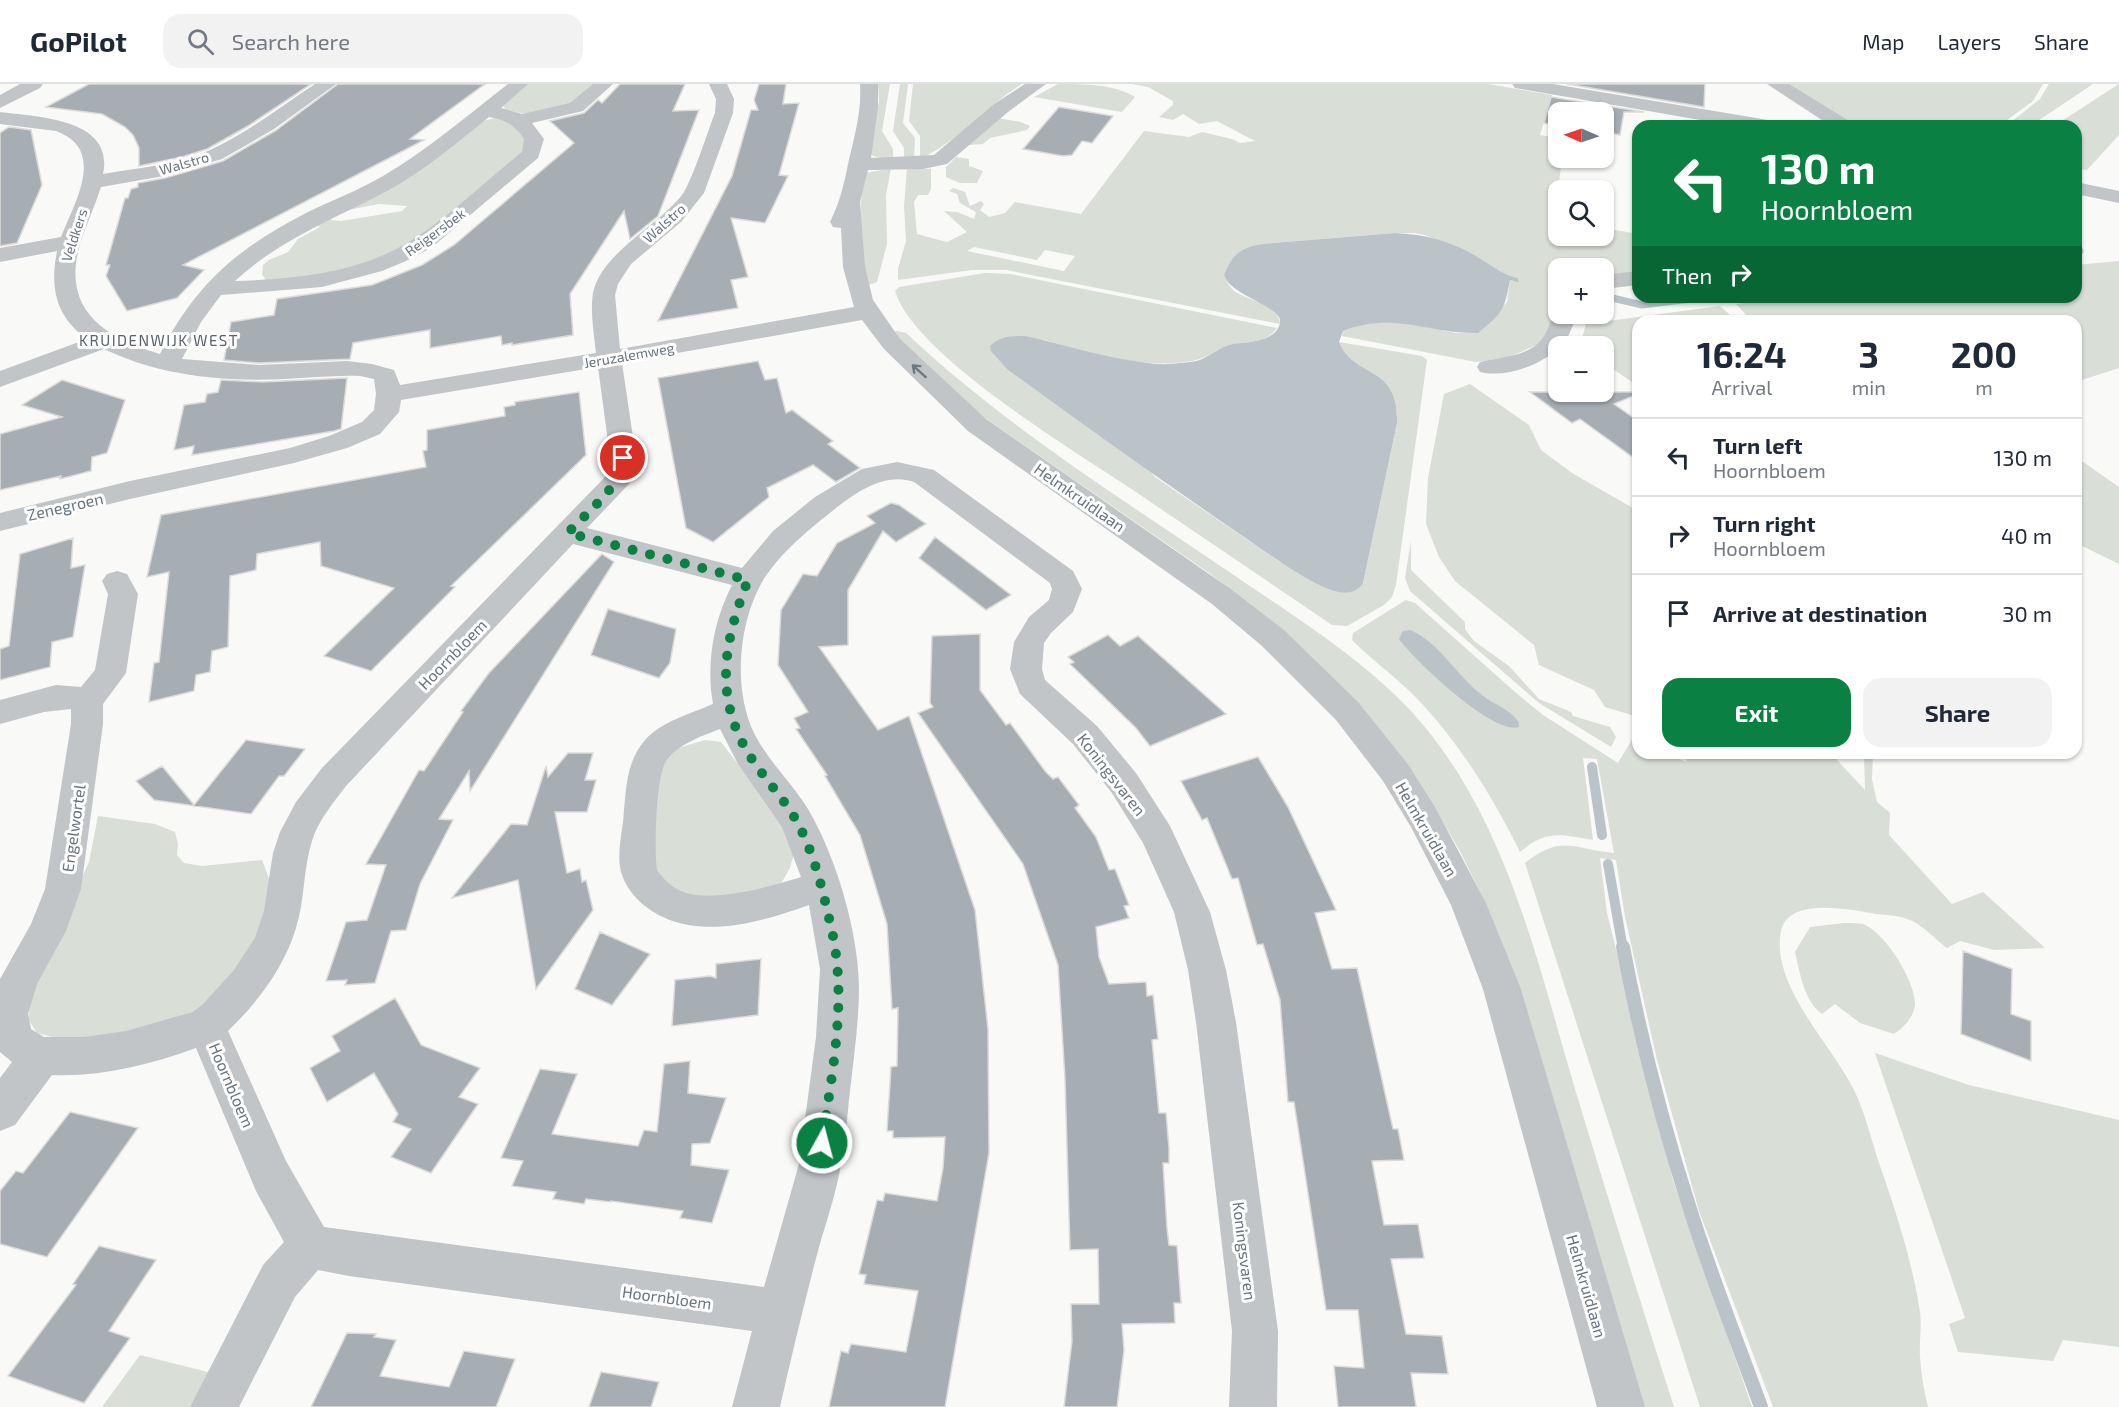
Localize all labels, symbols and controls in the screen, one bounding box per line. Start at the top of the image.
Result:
search box [163,14,583,68]
text: GoPilot [30,24,127,58]
icon: search [184,25,217,58]
text: Search here [232,28,350,54]
text: Map [1862,29,1904,54]
text: Layers [1937,29,2001,54]
text: Share [2034,29,2089,54]
north arrow [1548,102,1614,168]
map controls [1548,102,1614,402]
text: 130 m [1761,142,1876,192]
icon: left [1662,144,1740,222]
street label: Walstro [157,148,211,178]
button: search [1548,180,1614,246]
text: Hoornbloem [1761,193,1913,225]
street label: Walstro [639,200,689,246]
street label: Reigersbek [402,204,468,260]
street label: Veldkers [57,206,91,264]
button: + [1548,258,1614,324]
icon: right [1724,258,1757,291]
text: Then [1662,262,1712,288]
district label: KRUIDENWIJK WEST [79,331,239,349]
text: 16:24 [1697,332,1787,375]
text: 3 [1859,332,1879,375]
text: 200 [1951,332,2017,375]
button: − [1548,336,1614,402]
street label: Jeruzalemweg [582,339,676,371]
one-way arrow [911,364,926,378]
text: Arrival [1711,375,1772,399]
text: min [1852,375,1886,399]
text: m [1975,375,1993,399]
pin [597,432,648,483]
text: Turn left [1713,432,1802,458]
icon: arrive [606,441,639,474]
icon: left [1662,441,1695,474]
text: 130 m [1994,444,2052,470]
text: Hoornbloem [1713,458,1826,482]
street label: Helmkruidlaan [1031,459,1129,535]
street label: Zenegroen [25,488,105,524]
text: Turn right [1713,510,1815,536]
icon: right [1662,519,1695,552]
text: 40 m [2001,522,2052,548]
text: Hoornbloem [1713,536,1826,560]
icon: arrive [1662,597,1695,630]
text: Arrive at destination [1713,600,1927,626]
text: 30 m [2002,600,2052,626]
street label: Hoornbloem [414,615,490,693]
button: Exit [1662,678,1851,747]
button: Share [1863,678,2052,747]
street label: Koningsvaren [1074,729,1150,819]
street label: Helmkruidlaan [1392,778,1462,880]
street label: Engelwortel [57,783,89,873]
street label: Hoornbloem [206,1040,258,1130]
position arrow [790,1111,854,1175]
street label: Koningsvaren [1230,1201,1260,1301]
street label: Helmkruidlaan [1563,1232,1611,1340]
street label: Hoornbloem [621,1281,713,1313]

